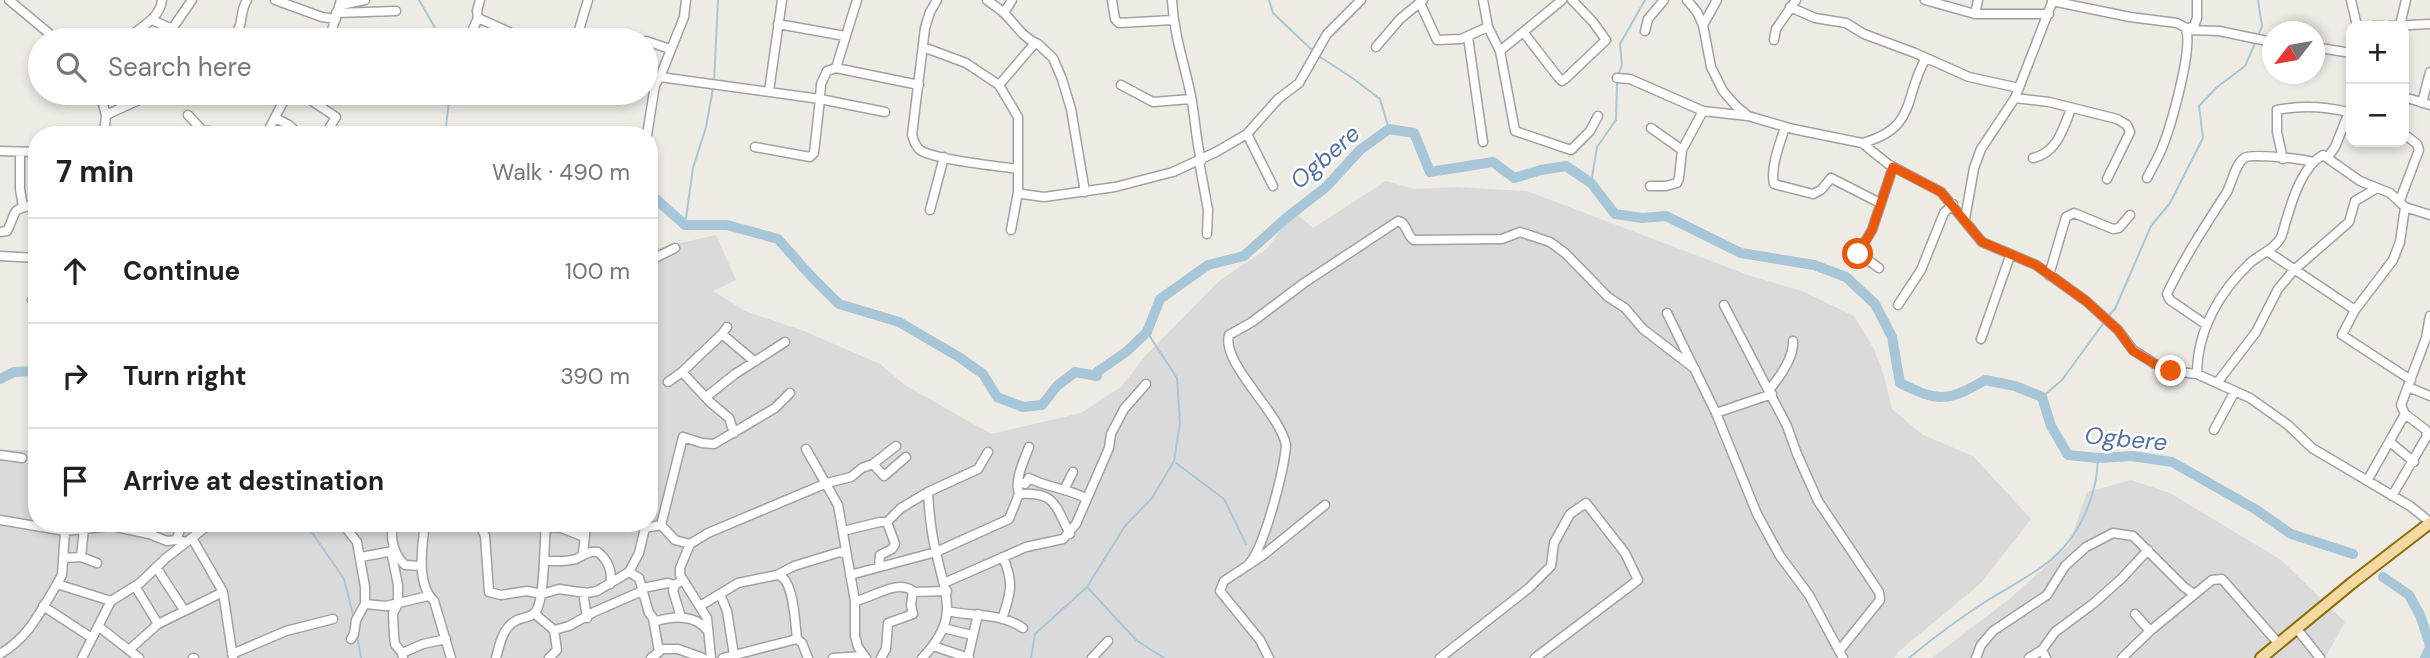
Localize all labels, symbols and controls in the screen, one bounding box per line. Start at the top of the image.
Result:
north arrow [2262,21,2325,84]
map controls [2346,21,2409,147]
button: + [2346,21,2409,84]
search box [28,28,658,105]
icon: search [52,48,90,86]
text: Search here [108,50,251,84]
button: − [2346,84,2409,147]
water label: Ogbere [1283,118,1366,195]
text: 7 min [56,152,134,191]
text: Walk · 490 m [492,157,630,187]
route start [1842,238,1873,269]
icon: ahead [56,252,94,290]
text: Continue [123,254,240,288]
text: 100 m [565,256,630,286]
route end [2155,355,2186,386]
icon: right [56,357,94,395]
text: Turn right [123,359,247,393]
text: 390 m [560,361,630,391]
water label: Ogbere [2083,419,2169,458]
icon: arrive [56,462,94,500]
text: Arrive at destination [123,464,384,498]

